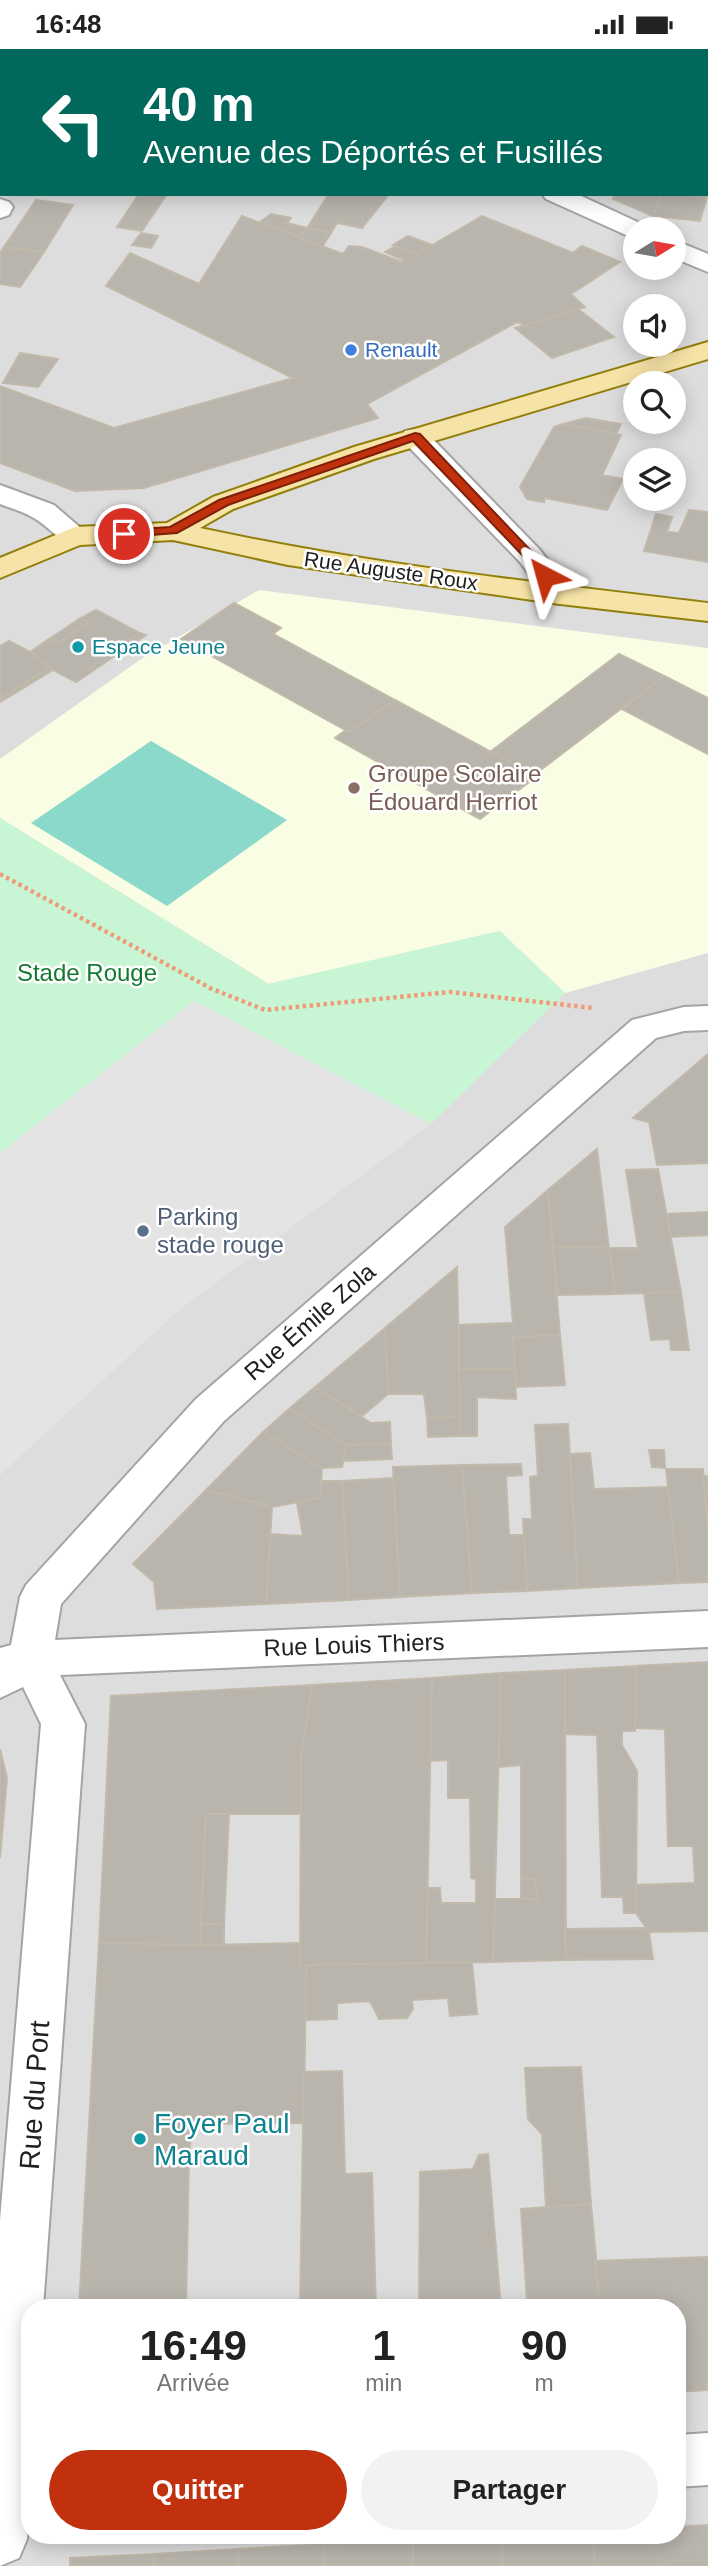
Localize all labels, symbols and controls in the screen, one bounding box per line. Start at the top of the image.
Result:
text: 16:48 [35,9,102,39]
icon: left [28,77,119,168]
text: 40 m [143,77,255,131]
text: Avenue des Déportés et Fusillés [143,134,603,170]
north arrow [623,217,686,280]
map controls [623,217,686,511]
button: sound [623,294,686,357]
place label: Renault [365,338,438,361]
marker: Renault [343,342,359,358]
button: search [623,371,686,434]
button: layers [623,448,686,511]
pin [94,504,154,564]
icon: arrive [105,515,143,553]
position arrow [508,539,582,613]
street label: Rue Auguste Roux [303,547,480,594]
place label: Espace Jeune [92,635,225,658]
marker: Espace Jeune [70,639,86,655]
place label: Groupe Scolaire Édouard Herriot [368,760,541,815]
marker: Groupe Scolaire Édouard Herriot [346,780,362,796]
park label: Stade Rouge [17,959,157,986]
place label: Parking stade rouge [157,1203,284,1258]
marker: Parking stade rouge [135,1223,151,1239]
street label: Rue Émile Zola [239,1257,381,1386]
street label: Rue Louis Thiers [263,1628,445,1661]
street label: Rue du Port [14,2019,55,2171]
place label: Foyer Paul Maraud [154,2108,289,2171]
marker: Foyer Paul Maraud [132,2131,148,2147]
text: 16:49 [139,2322,247,2369]
text: 1 [372,2322,396,2369]
text: 90 [521,2322,568,2369]
text: Arrivée [157,2370,230,2396]
text: min [365,2370,402,2396]
text: m [535,2370,554,2396]
button: Quitter [49,2450,347,2530]
button: Partager [361,2450,658,2530]

